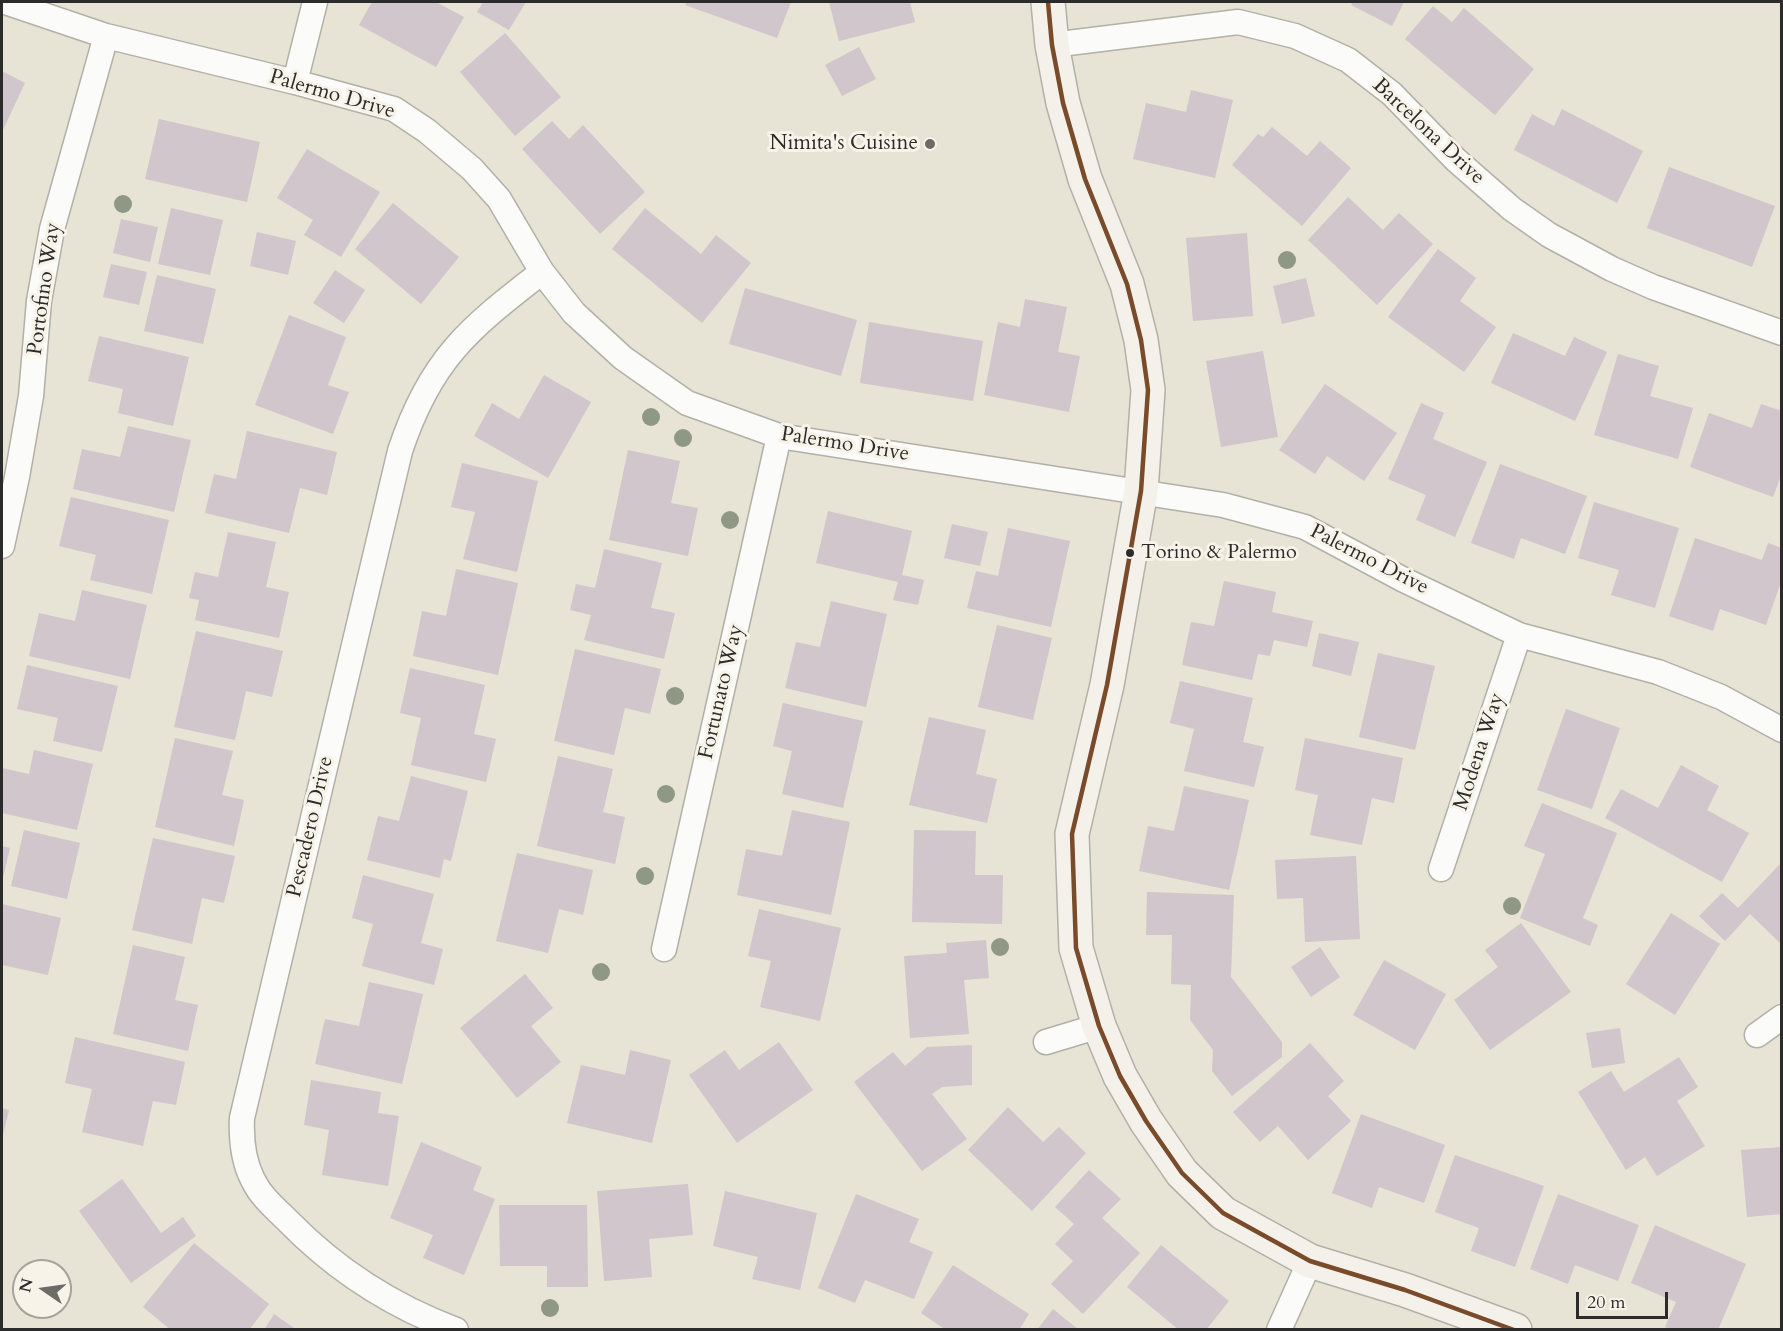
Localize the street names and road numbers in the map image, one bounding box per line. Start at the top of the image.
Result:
street label: Palermo Drive [266,65,398,125]
street label: Barcelona Drive [1367,74,1489,190]
street label: Portofino Way [23,221,67,357]
street label: Palermo Drive [779,422,911,468]
street label: Palermo Drive [1306,519,1432,601]
street label: Fortunato Way [694,622,750,762]
street label: Modena Way [1449,690,1511,814]
street label: Pescadero Drive [283,754,339,900]

